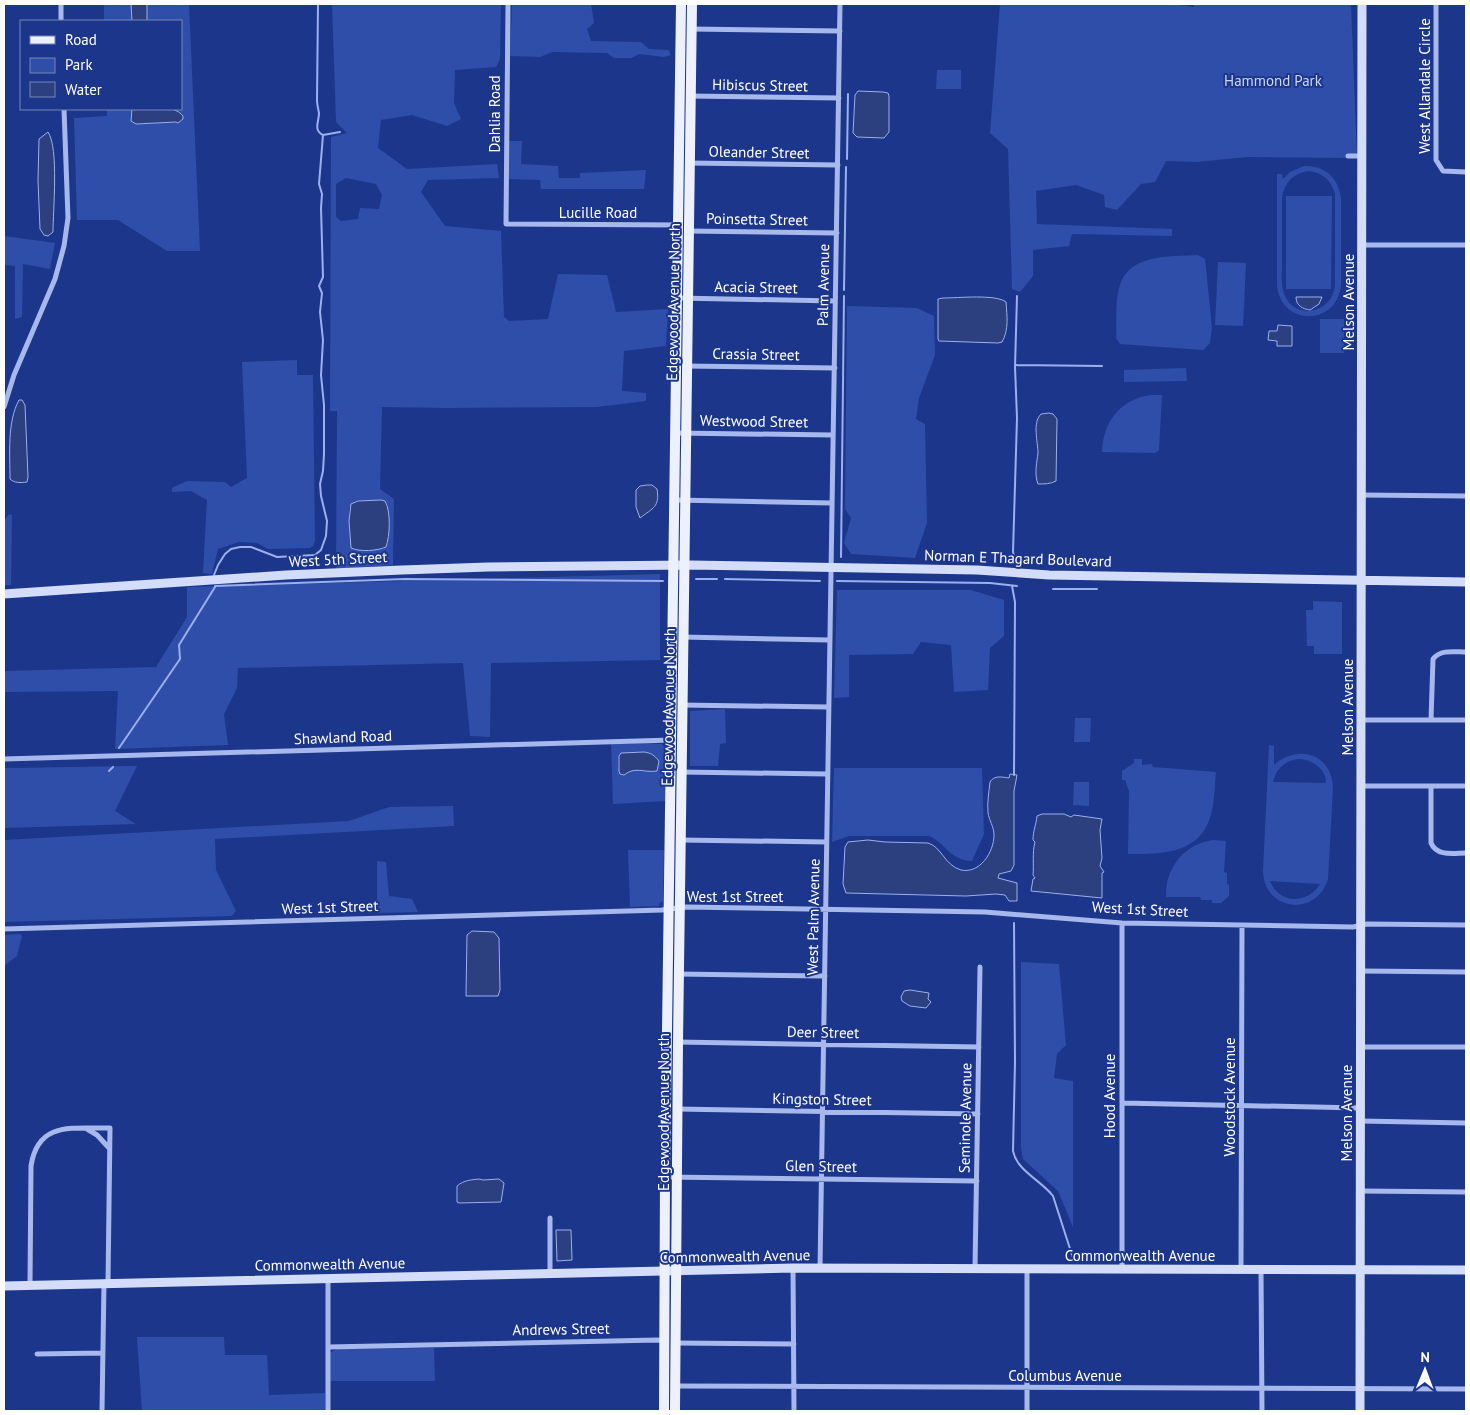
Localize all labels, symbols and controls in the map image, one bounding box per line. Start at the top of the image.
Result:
street label: West Allandale Circle [1415,18,1434,154]
legend [20,20,182,110]
text: Road [65,30,97,49]
text: Park [65,55,93,74]
park label: Hammond Park [1224,71,1323,90]
street label: Dahlia Road [485,75,504,153]
street label: Hibiscus Street [712,75,808,95]
text: Water [65,80,102,99]
street label: Oleander Street [708,142,810,162]
street label: Lucille Road [559,203,637,222]
street label: Poinsetta Street [706,209,808,229]
street label: Edgewood Avenue North [662,223,684,381]
street label: Palm Avenue [813,244,833,326]
street label: Melson Avenue [1339,254,1358,350]
street label: Acacia Street [714,277,798,297]
street label: Crassia Street [712,344,800,364]
street label: Westwood Street [700,411,808,431]
street label: Norman E Thagard Boulevard [924,545,1112,571]
street label: West 5th Street [288,547,388,571]
street label: Edgewood Avenue North [657,628,679,786]
street label: Melson Avenue [1338,659,1357,755]
street label: Shawland Road [293,726,393,748]
street label: West Palm Avenue [802,858,824,976]
street label: West 1st Street [687,887,783,906]
street label: West 1st Street [281,896,379,918]
street label: West 1st Street [1091,897,1189,921]
street label: Deer Street [787,1022,859,1042]
street label: Edgewood Avenue North [654,1033,673,1191]
street label: Woodstock Avenue [1220,1037,1239,1157]
street label: Hood Avenue [1100,1054,1119,1138]
street label: Seminole Avenue [955,1063,975,1173]
street label: Melson Avenue [1337,1065,1356,1161]
street label: Kingston Street [772,1089,872,1109]
street label: Glen Street [785,1156,857,1176]
street label: Commonwealth Avenue [660,1245,810,1267]
street label: Commonwealth Avenue [1065,1246,1215,1265]
street label: Commonwealth Avenue [255,1253,405,1275]
street label: Andrews Street [512,1319,610,1339]
north arrow [1400,1345,1450,1395]
text: N [1420,1348,1430,1366]
street label: Columbus Avenue [1008,1366,1122,1385]

